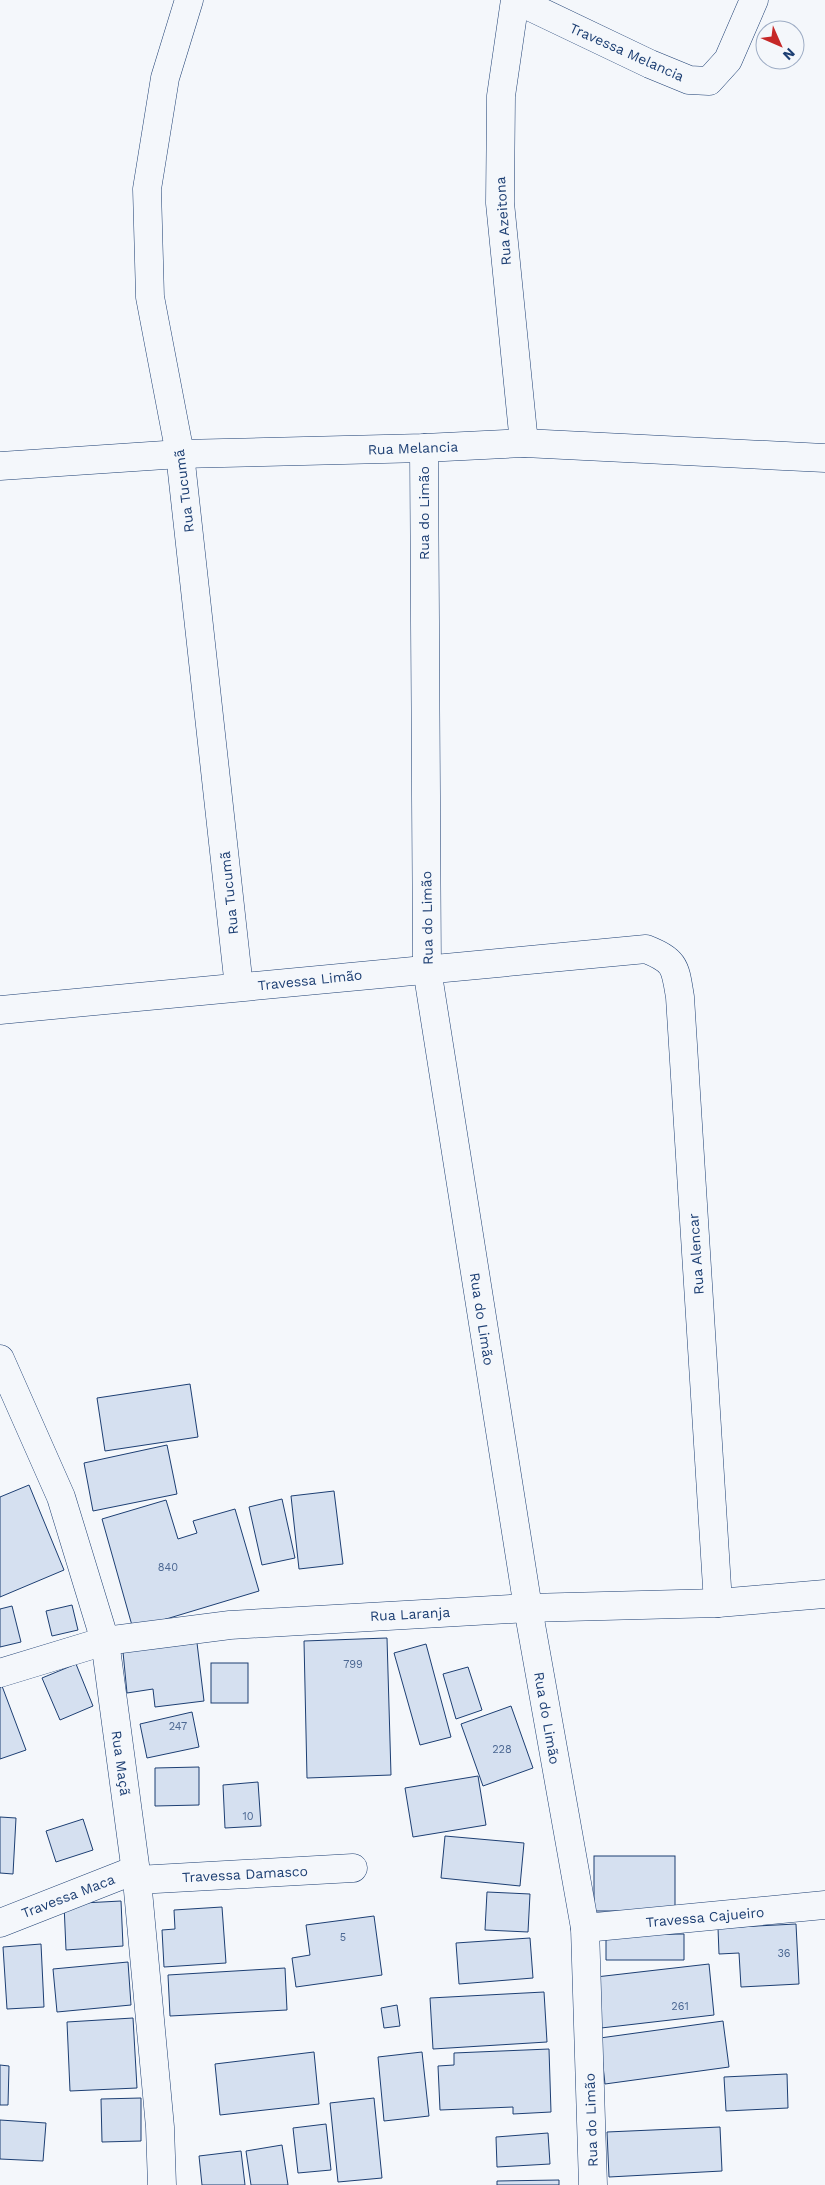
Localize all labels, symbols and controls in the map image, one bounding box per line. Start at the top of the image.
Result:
street label: Travessa Melancia [567,20,687,84]
north arrow [755,20,805,70]
text: N [780,45,799,64]
street label: Rua Azeitona [492,176,514,266]
street label: Rua Melancia [368,438,459,458]
street label: Rua Tucumã [171,448,197,534]
street label: Rua do Limão [416,466,432,560]
street label: Rua Tucumã [217,850,241,935]
street label: Rua do Limão [418,871,436,965]
street label: Travessa Limão [257,967,363,993]
street label: Rua Alencar [685,1213,707,1295]
street label: Rua do Limão [467,1271,497,1367]
house number: 840 [158,1561,178,1574]
street label: Rua Laranja [370,1604,451,1624]
house number: 799 [343,1658,363,1671]
street label: Rua do Limão [531,1670,563,1766]
house number: 247 [169,1720,187,1733]
street label: Rua Maçã [109,1729,134,1797]
house number: 228 [492,1743,512,1756]
house number: 10 [242,1810,254,1823]
street label: Travessa Damasco [182,1863,308,1885]
street label: Travessa Maca [19,1871,117,1921]
street label: Travessa Cajueiro [645,1904,765,1930]
house number: 5 [340,1931,346,1944]
house number: 36 [777,1947,791,1960]
house number: 261 [671,2000,689,2013]
street label: Rua do Limão [581,2073,601,2167]

